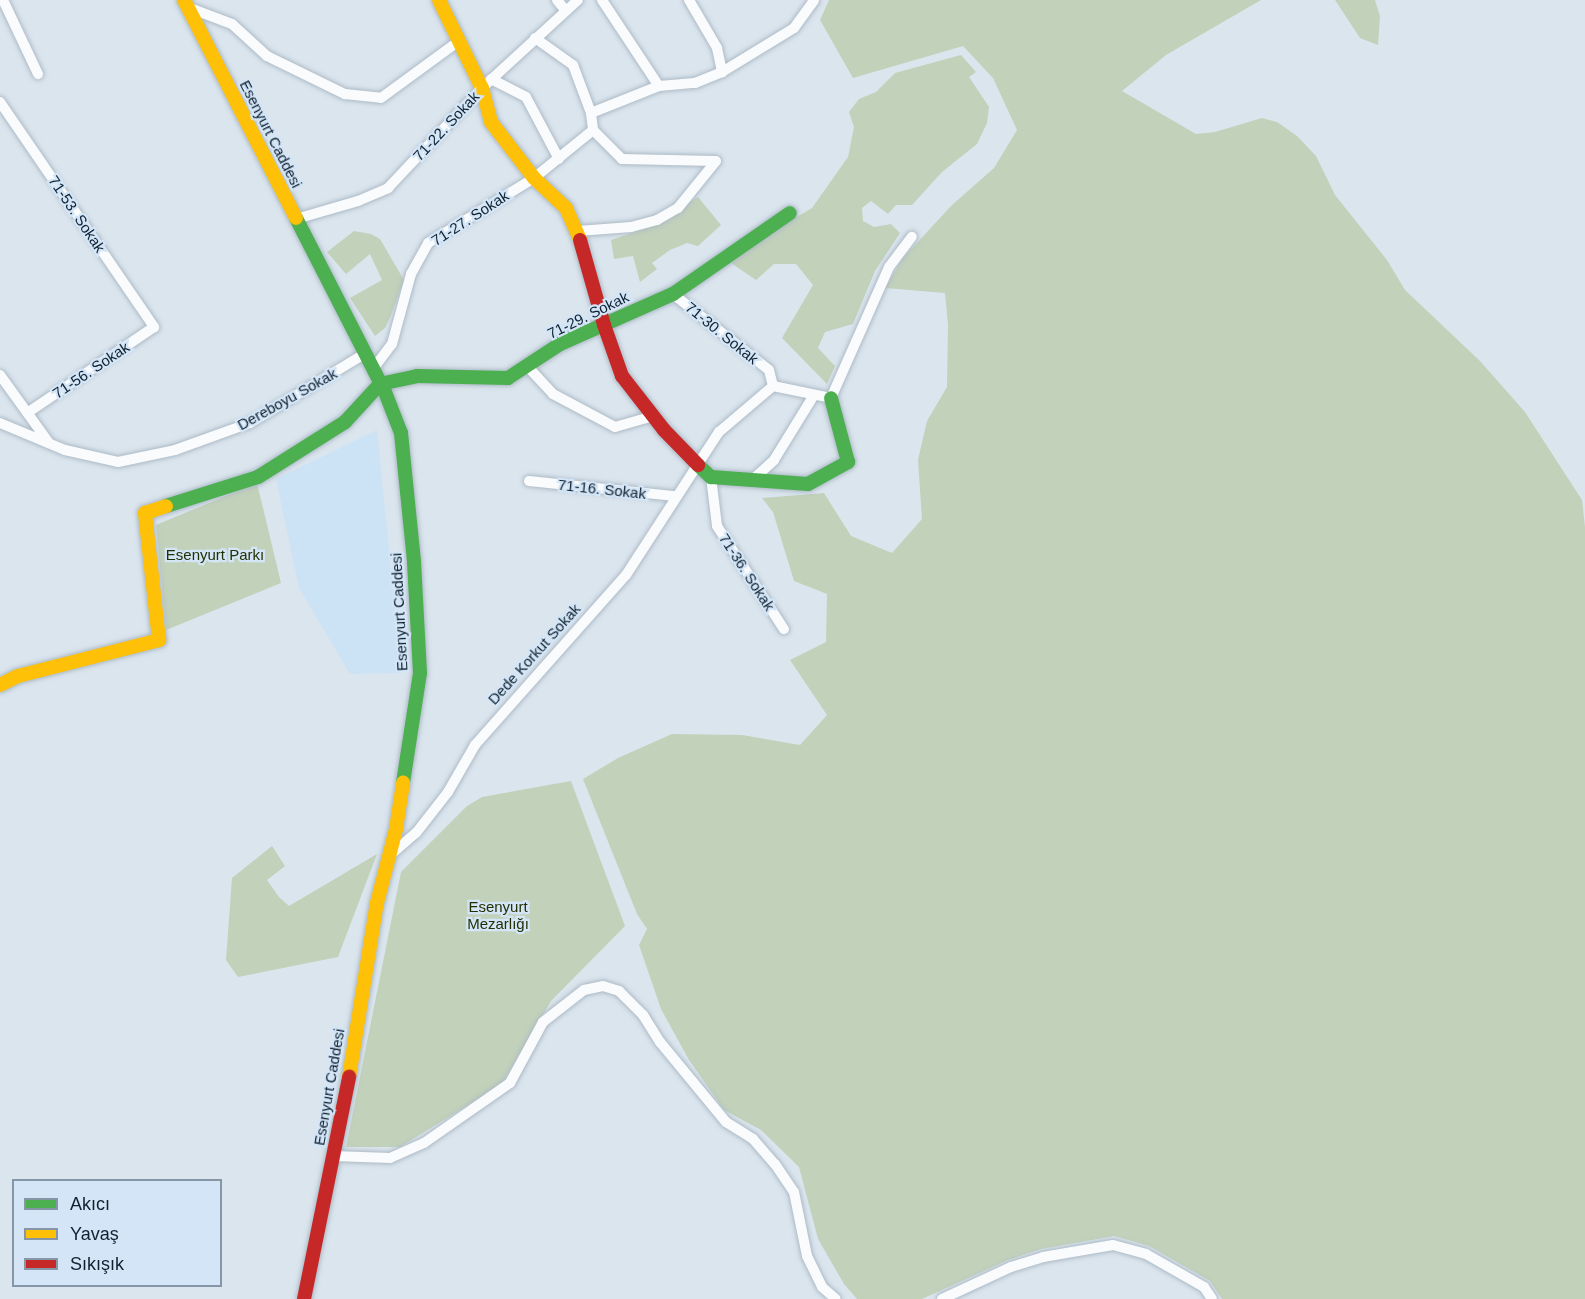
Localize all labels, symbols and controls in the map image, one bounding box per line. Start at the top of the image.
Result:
street label: Esenyurt Caddesi [236,77,306,191]
street label: 71-22. Sokak [409,88,483,164]
street label: 71-53. Sokak [45,172,109,256]
street label: 71-27. Sokak [428,186,512,250]
street label: 71-29. Sokak [544,288,632,342]
street label: 71-30. Sokak [682,298,762,368]
street label: 71-56. Sokak [49,338,133,402]
street label: Dereboyu Sokak [234,364,340,434]
street label: 71-16. Sokak [557,475,647,503]
street label: 71-36. Sokak [715,530,779,614]
park label: Esenyurt Parkı [166,546,264,564]
street label: Esenyurt Caddesi [387,552,411,672]
street label: Dede Korkut Sokak [484,600,584,708]
park label: Esenyurt Mezarlığı [467,897,529,932]
street label: Esenyurt Caddesi [310,1027,348,1147]
legend [12,1179,222,1287]
text: Akıcı [70,1194,110,1214]
text: Yavaş [70,1224,119,1244]
text: Sıkışık [70,1254,124,1274]

